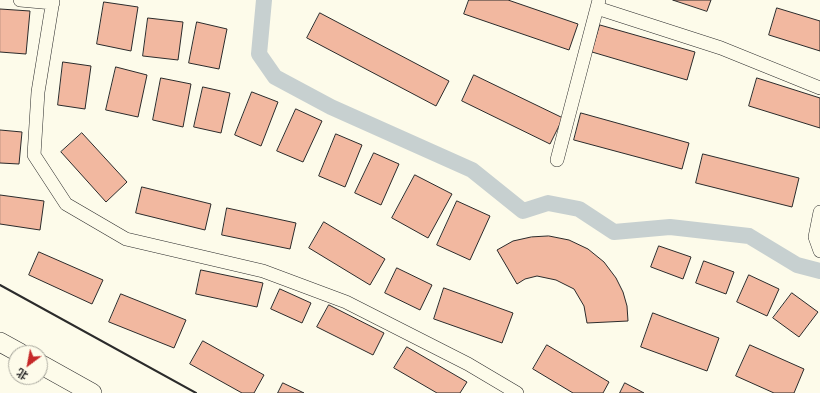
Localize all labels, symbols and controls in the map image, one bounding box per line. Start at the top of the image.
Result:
north arrow [8,345,48,385]
text: 北 [14,366,30,382]

